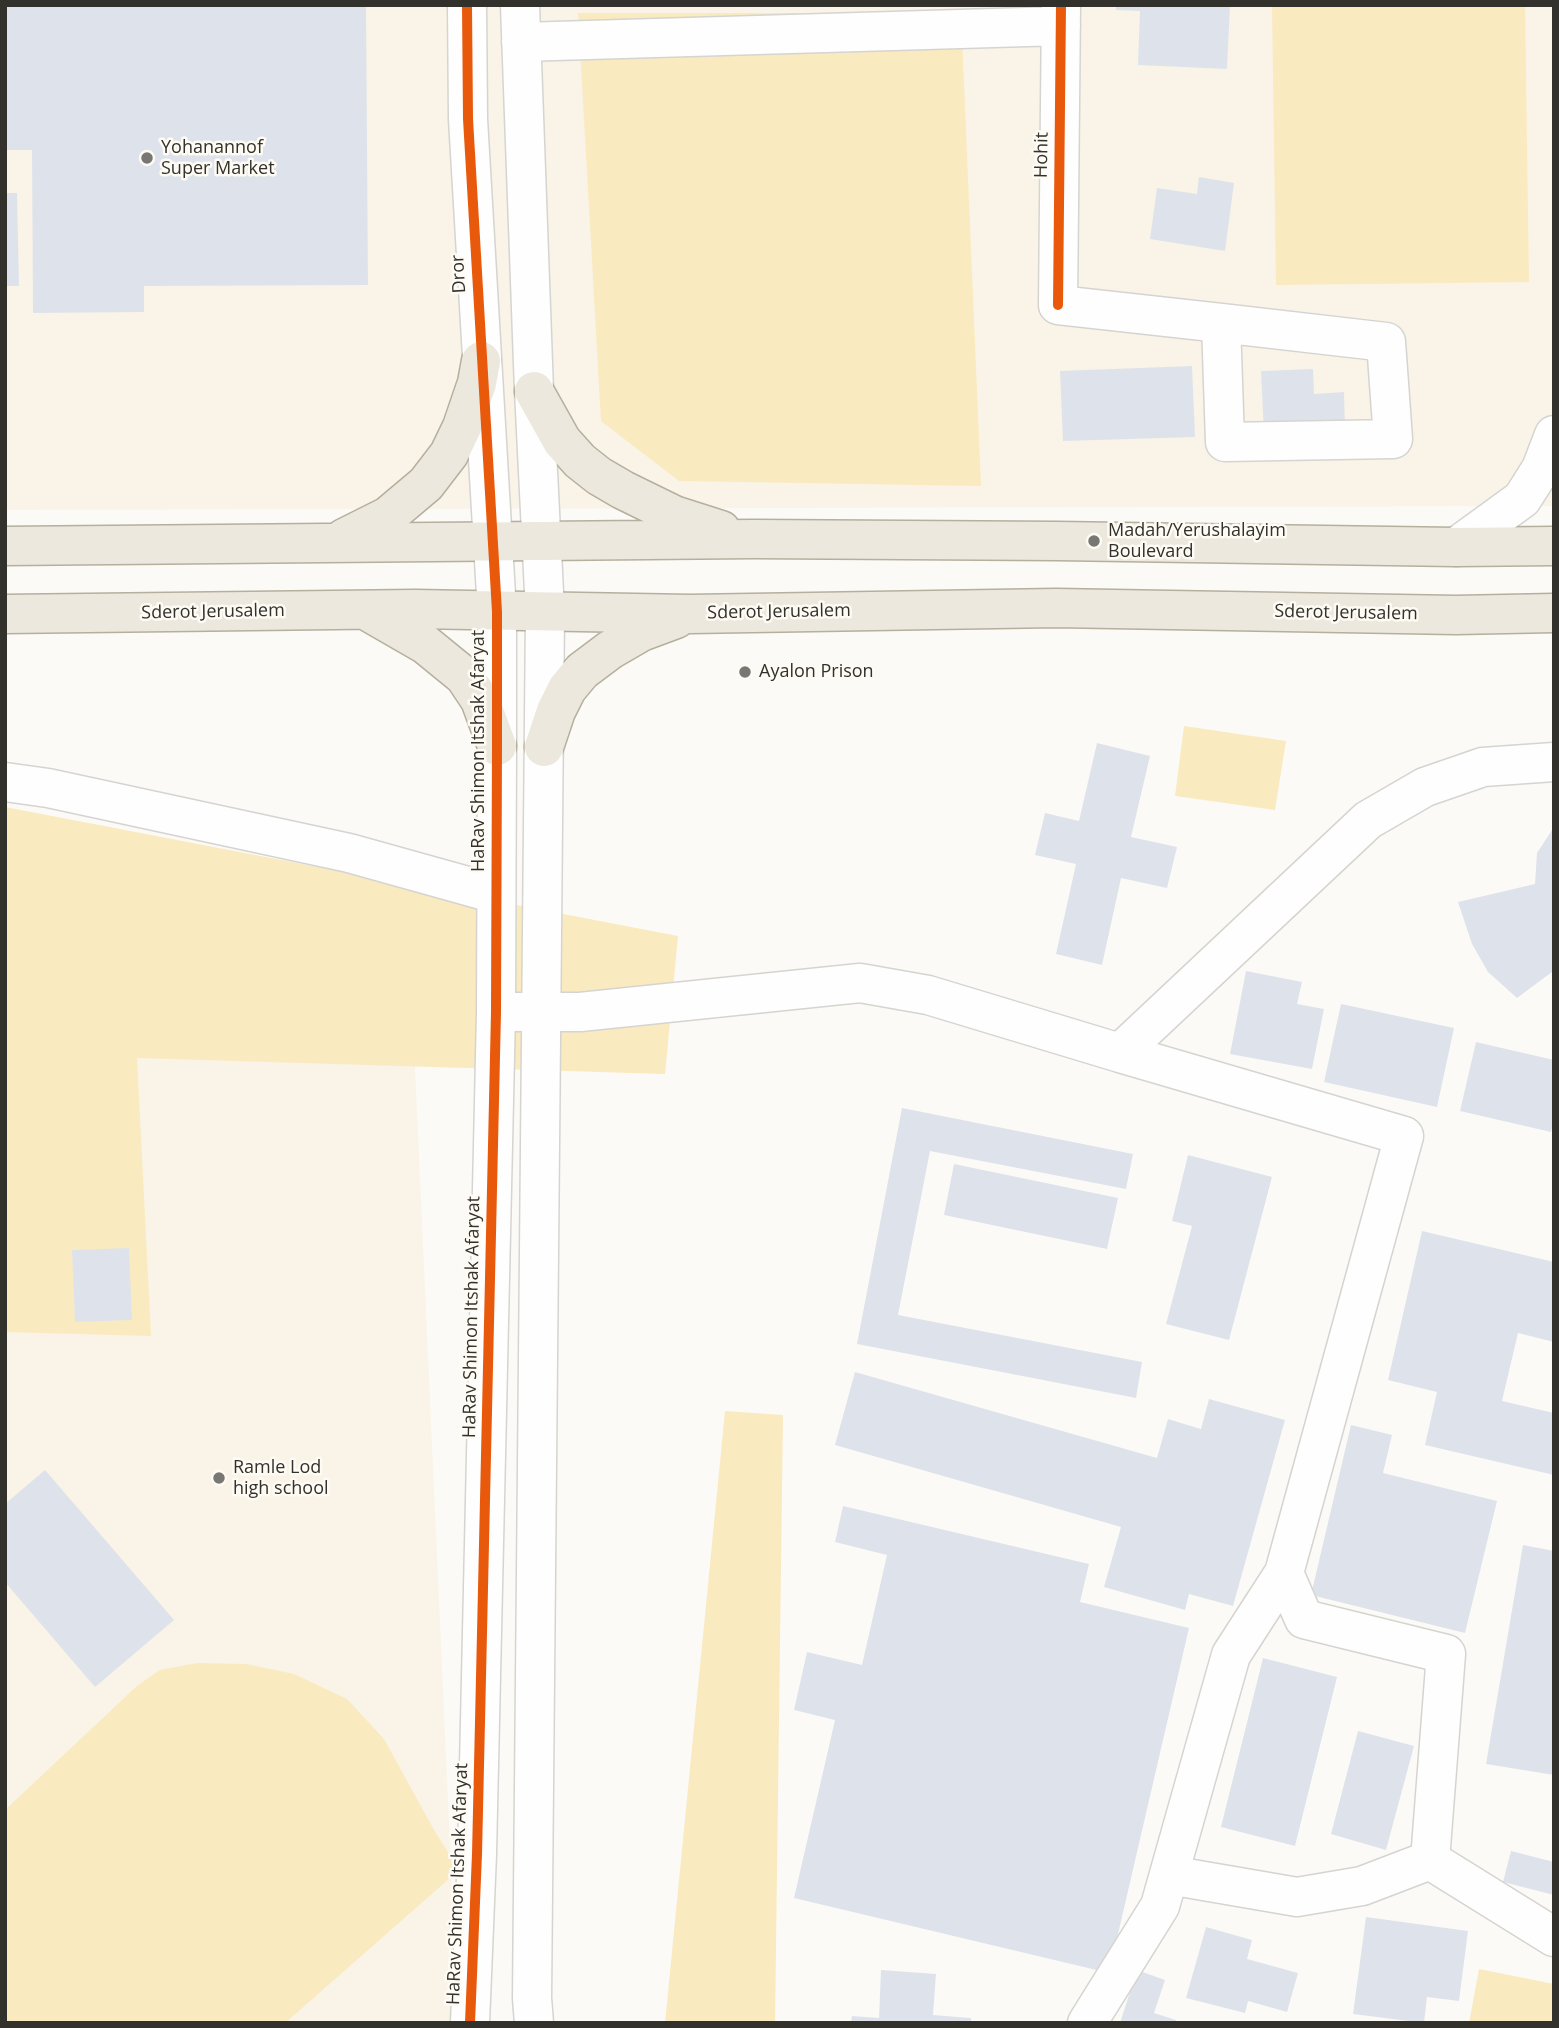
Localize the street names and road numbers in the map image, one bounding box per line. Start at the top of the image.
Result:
street label: Hohit [1031,132,1053,178]
street label: Dror [447,254,471,294]
street label: Sderot Jerusalem [141,600,285,624]
street label: Sderot Jerusalem [707,600,851,624]
street label: Sderot Jerusalem [1274,601,1418,625]
street label: HaRav Shimon Itshak Afaryat [468,630,490,872]
street label: HaRav Shimon Itshak Afaryat [459,1196,485,1438]
street label: HaRav Shimon Itshak Afaryat [443,1763,473,2005]

